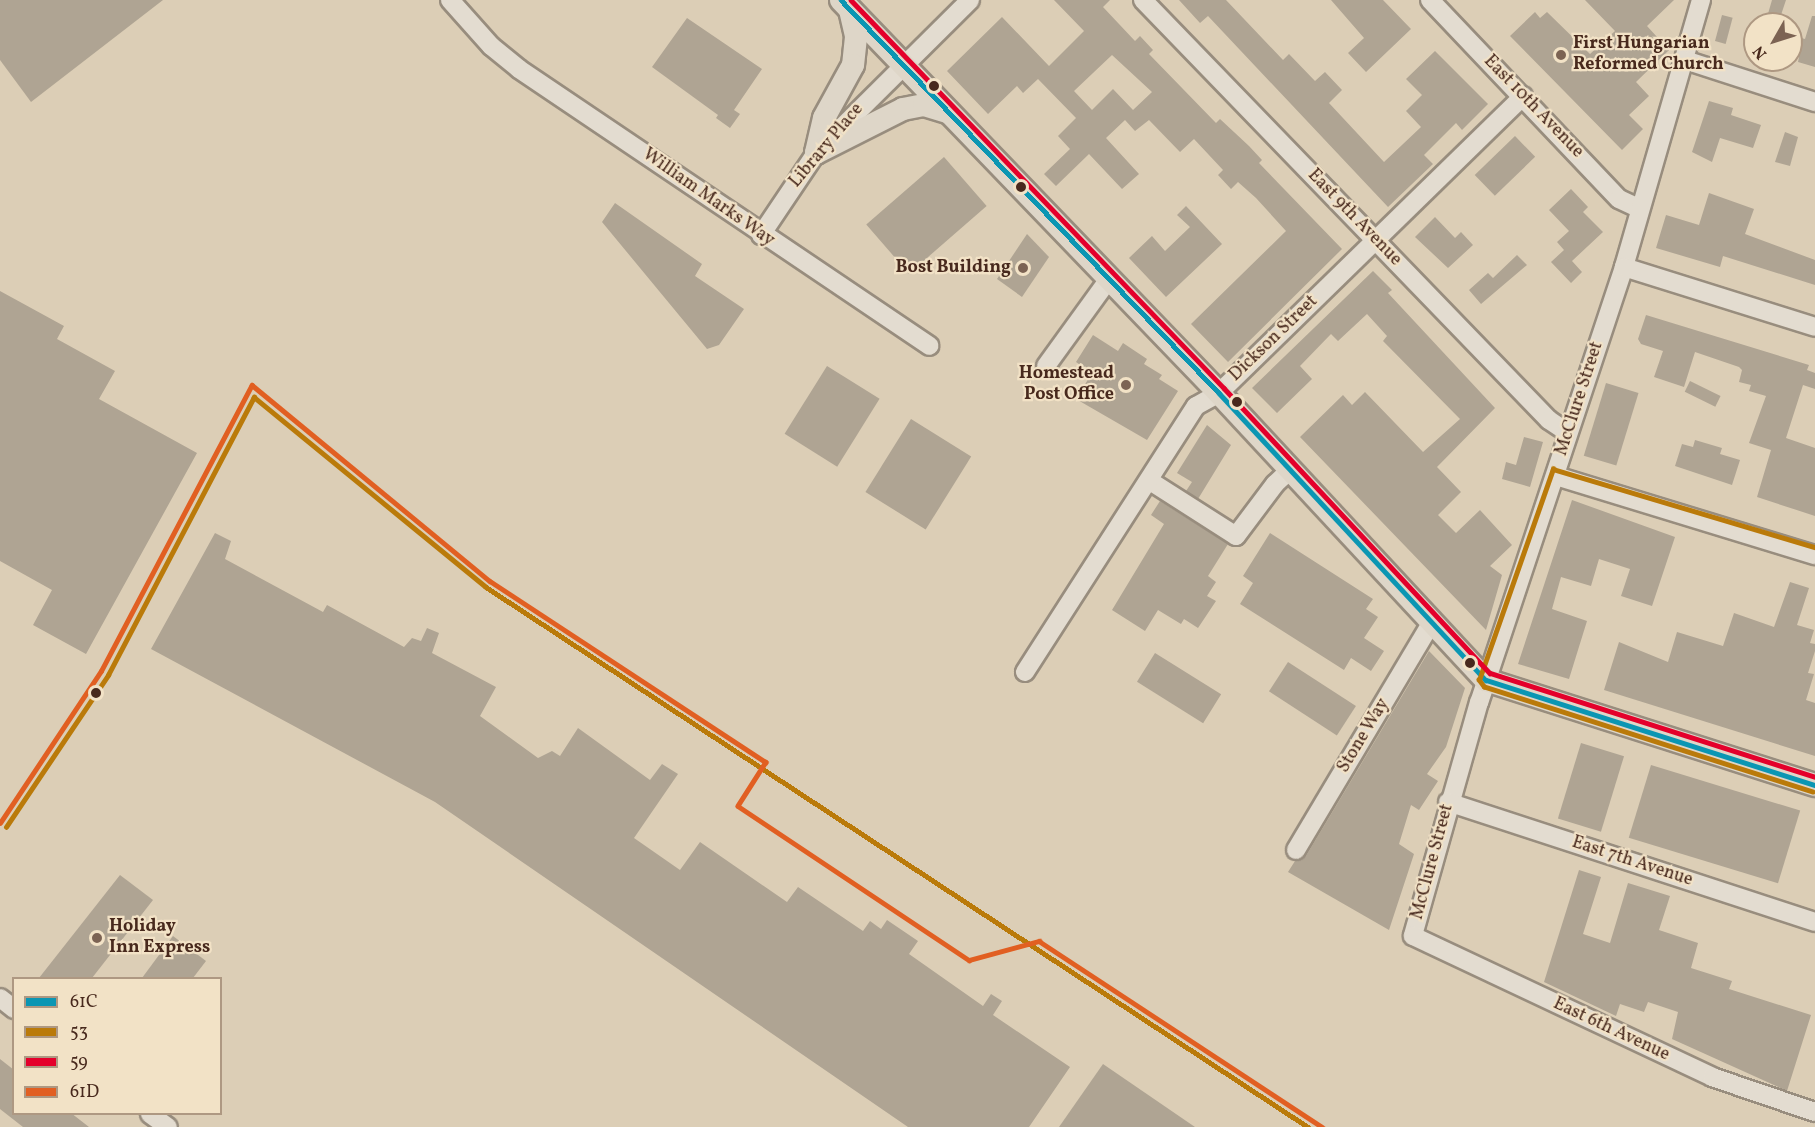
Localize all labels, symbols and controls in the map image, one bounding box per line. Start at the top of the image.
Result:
north arrow [1743,12,1803,72]
place label: First Hungarian Reformed Church [1573,34,1724,76]
text: N [1748,41,1773,64]
marker: First Hungarian Reformed Church [1554,48,1568,62]
street label: East 10th Avenue [1478,51,1588,163]
unlabelled marker [928,80,940,92]
street label: Library Place [785,99,869,193]
street label: William Marks Way [638,144,778,252]
street label: East 9th Avenue [1302,165,1406,271]
unlabelled marker [1015,181,1027,193]
place label: Bost Building [896,257,1011,279]
marker: Bost Building [1016,261,1030,275]
street label: Dickson Street [1225,291,1323,387]
street label: McClure Street [1551,339,1609,459]
place label: Homestead Post Office [1019,364,1114,406]
marker: Homestead Post Office [1119,378,1133,392]
unlabelled marker [1231,396,1243,408]
unlabelled marker [1464,657,1476,669]
unlabelled marker [90,687,102,699]
street label: Stone Way [1333,695,1395,777]
street label: McClure Street [1407,802,1459,922]
street label: East 7th Avenue [1569,832,1695,892]
place label: Holiday Inn Express [109,917,210,960]
marker: Holiday Inn Express [90,931,104,945]
legend [12,977,222,1115]
text: 61C [70,990,98,1015]
street label: East 6th Avenue [1549,994,1673,1066]
text: 53 [70,1020,88,1045]
text: 59 [70,1050,88,1075]
text: 61D [70,1080,99,1105]

